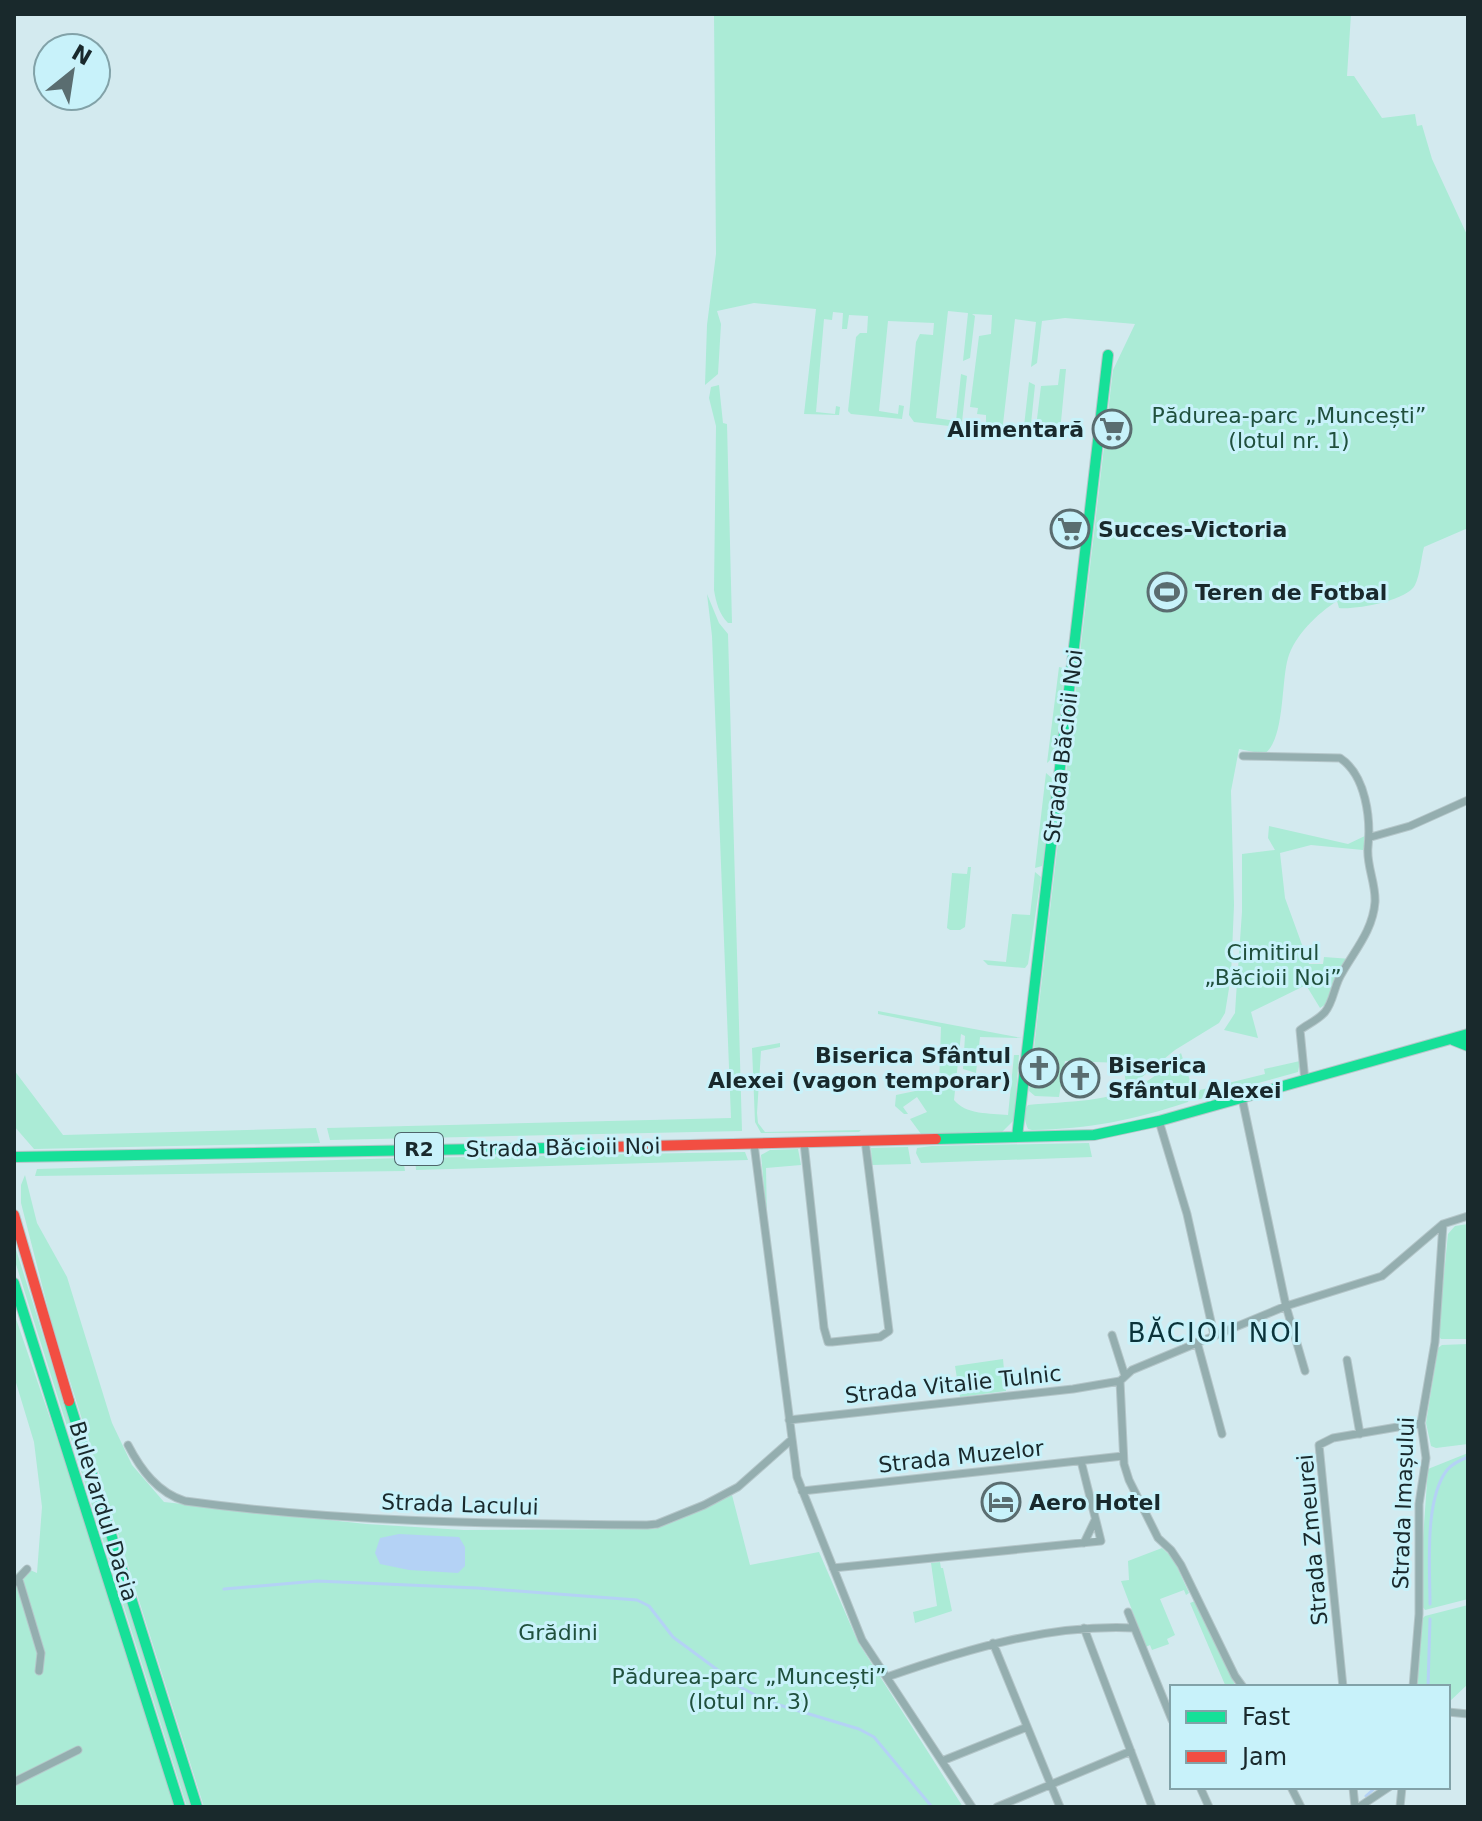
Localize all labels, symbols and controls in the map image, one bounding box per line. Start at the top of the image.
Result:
north arrow [32,32,112,112]
text: N [68,40,96,71]
park label: Pădurea-parc „Muncești” (lotul nr. 1) [1152,403,1426,453]
supermarket icon: Alimentară [1091,408,1133,450]
place label: Alimentară [947,417,1084,442]
supermarket icon: Succes-Victoria [1049,508,1091,550]
place label: Succes-Victoria [1098,517,1287,542]
sports icon: Teren de Fotbal [1146,571,1188,613]
place label: Teren de Fotbal [1195,580,1387,605]
street label: Strada Băcioii Noi [1039,648,1088,844]
park label: Cimitirul „Băcioii Noi” [1204,940,1342,990]
place label: Biserica Sfântul Alexei (vagon temporar) [708,1043,1011,1093]
church icon: Biserica Sfântul Alexei (vagon temporar) [1018,1047,1060,1089]
place label: Biserica Sfântul Alexei [1108,1053,1281,1103]
church icon: Biserica Sfântul Alexei [1059,1057,1101,1099]
road number: R2 [395,1133,443,1165]
street label: Strada Băcioii Noi [465,1133,661,1162]
district label: BĂCIOII NOI [1128,1316,1302,1348]
street label: Strada Vitalie Tulnic [844,1361,1062,1408]
street label: Strada Imașului [1388,1416,1419,1590]
street label: Bulevardul Dacia [64,1418,143,1604]
street label: Strada Muzelor [877,1435,1046,1478]
street label: Strada Zmeurei [1293,1453,1332,1627]
hotel icon: Aero Hotel [980,1481,1022,1523]
street label: Strada Lacului [381,1489,539,1520]
place label: Aero Hotel [1029,1490,1161,1515]
park label: Grădini [518,1620,598,1645]
park label: Pădurea-parc „Muncești” (lotul nr. 3) [612,1664,886,1714]
legend [1170,1685,1450,1789]
text: Fast [1242,1703,1290,1731]
text: Jam [1240,1743,1287,1771]

